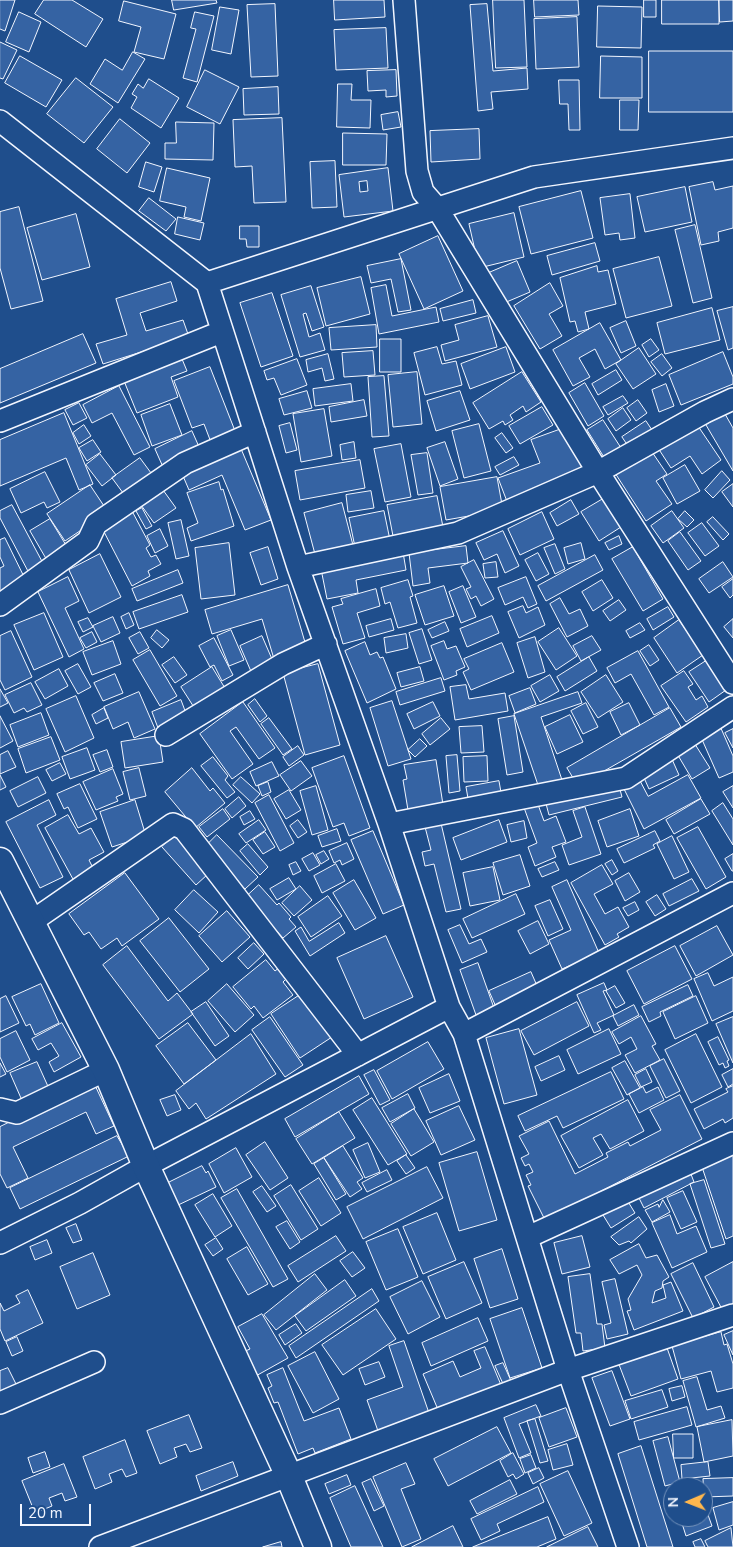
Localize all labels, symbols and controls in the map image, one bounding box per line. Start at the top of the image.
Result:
north arrow [663,1477,713,1527]
scale bar [22,1494,94,1526]
text: N [664,1497,683,1508]
text: 20 m [28,1503,63,1523]

